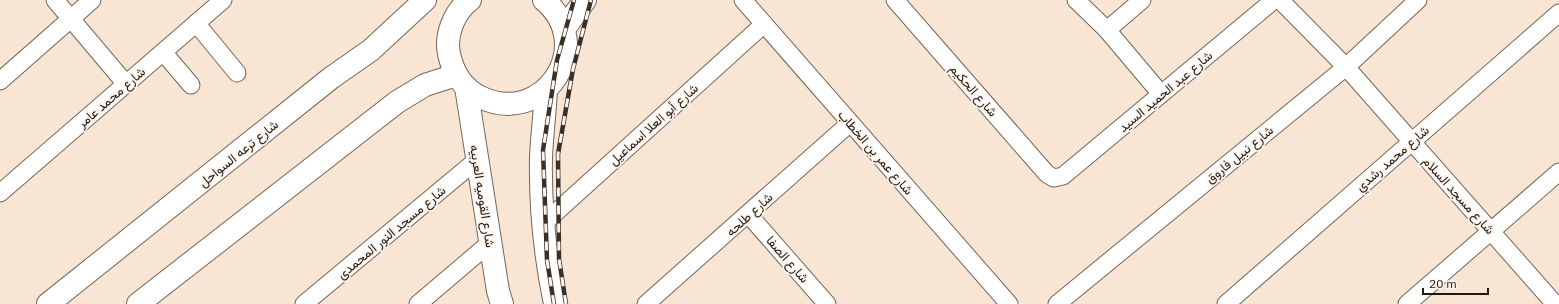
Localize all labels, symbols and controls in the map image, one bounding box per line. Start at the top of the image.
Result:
street label: شارع عبد الحميد السيد [1115,47,1216,136]
street label: شارع الحكيم [945,60,1001,121]
street label: شارع محمد عامر [73,63,149,133]
street label: شارع أبو العلا اسماعيل [605,80,702,170]
street label: شارع عمر بن الخطاب [833,106,917,199]
street label: شارع ترعه السواحل [195,116,282,192]
street label: شارع نبيل فاروق [1202,122,1277,188]
street label: شارع محمد رشدي [1352,122,1434,197]
street label: شارع القوميه العربيه [465,143,499,249]
street label: شارع مسجد السلام [1418,153,1498,239]
street label: شارع مسجد النور المحمدى [333,182,450,284]
street label: شارع طلحه [722,189,777,241]
street label: شارع الصفا [762,232,813,287]
scale bar [1423,270,1488,296]
text: 20 m [1429,276,1457,291]

